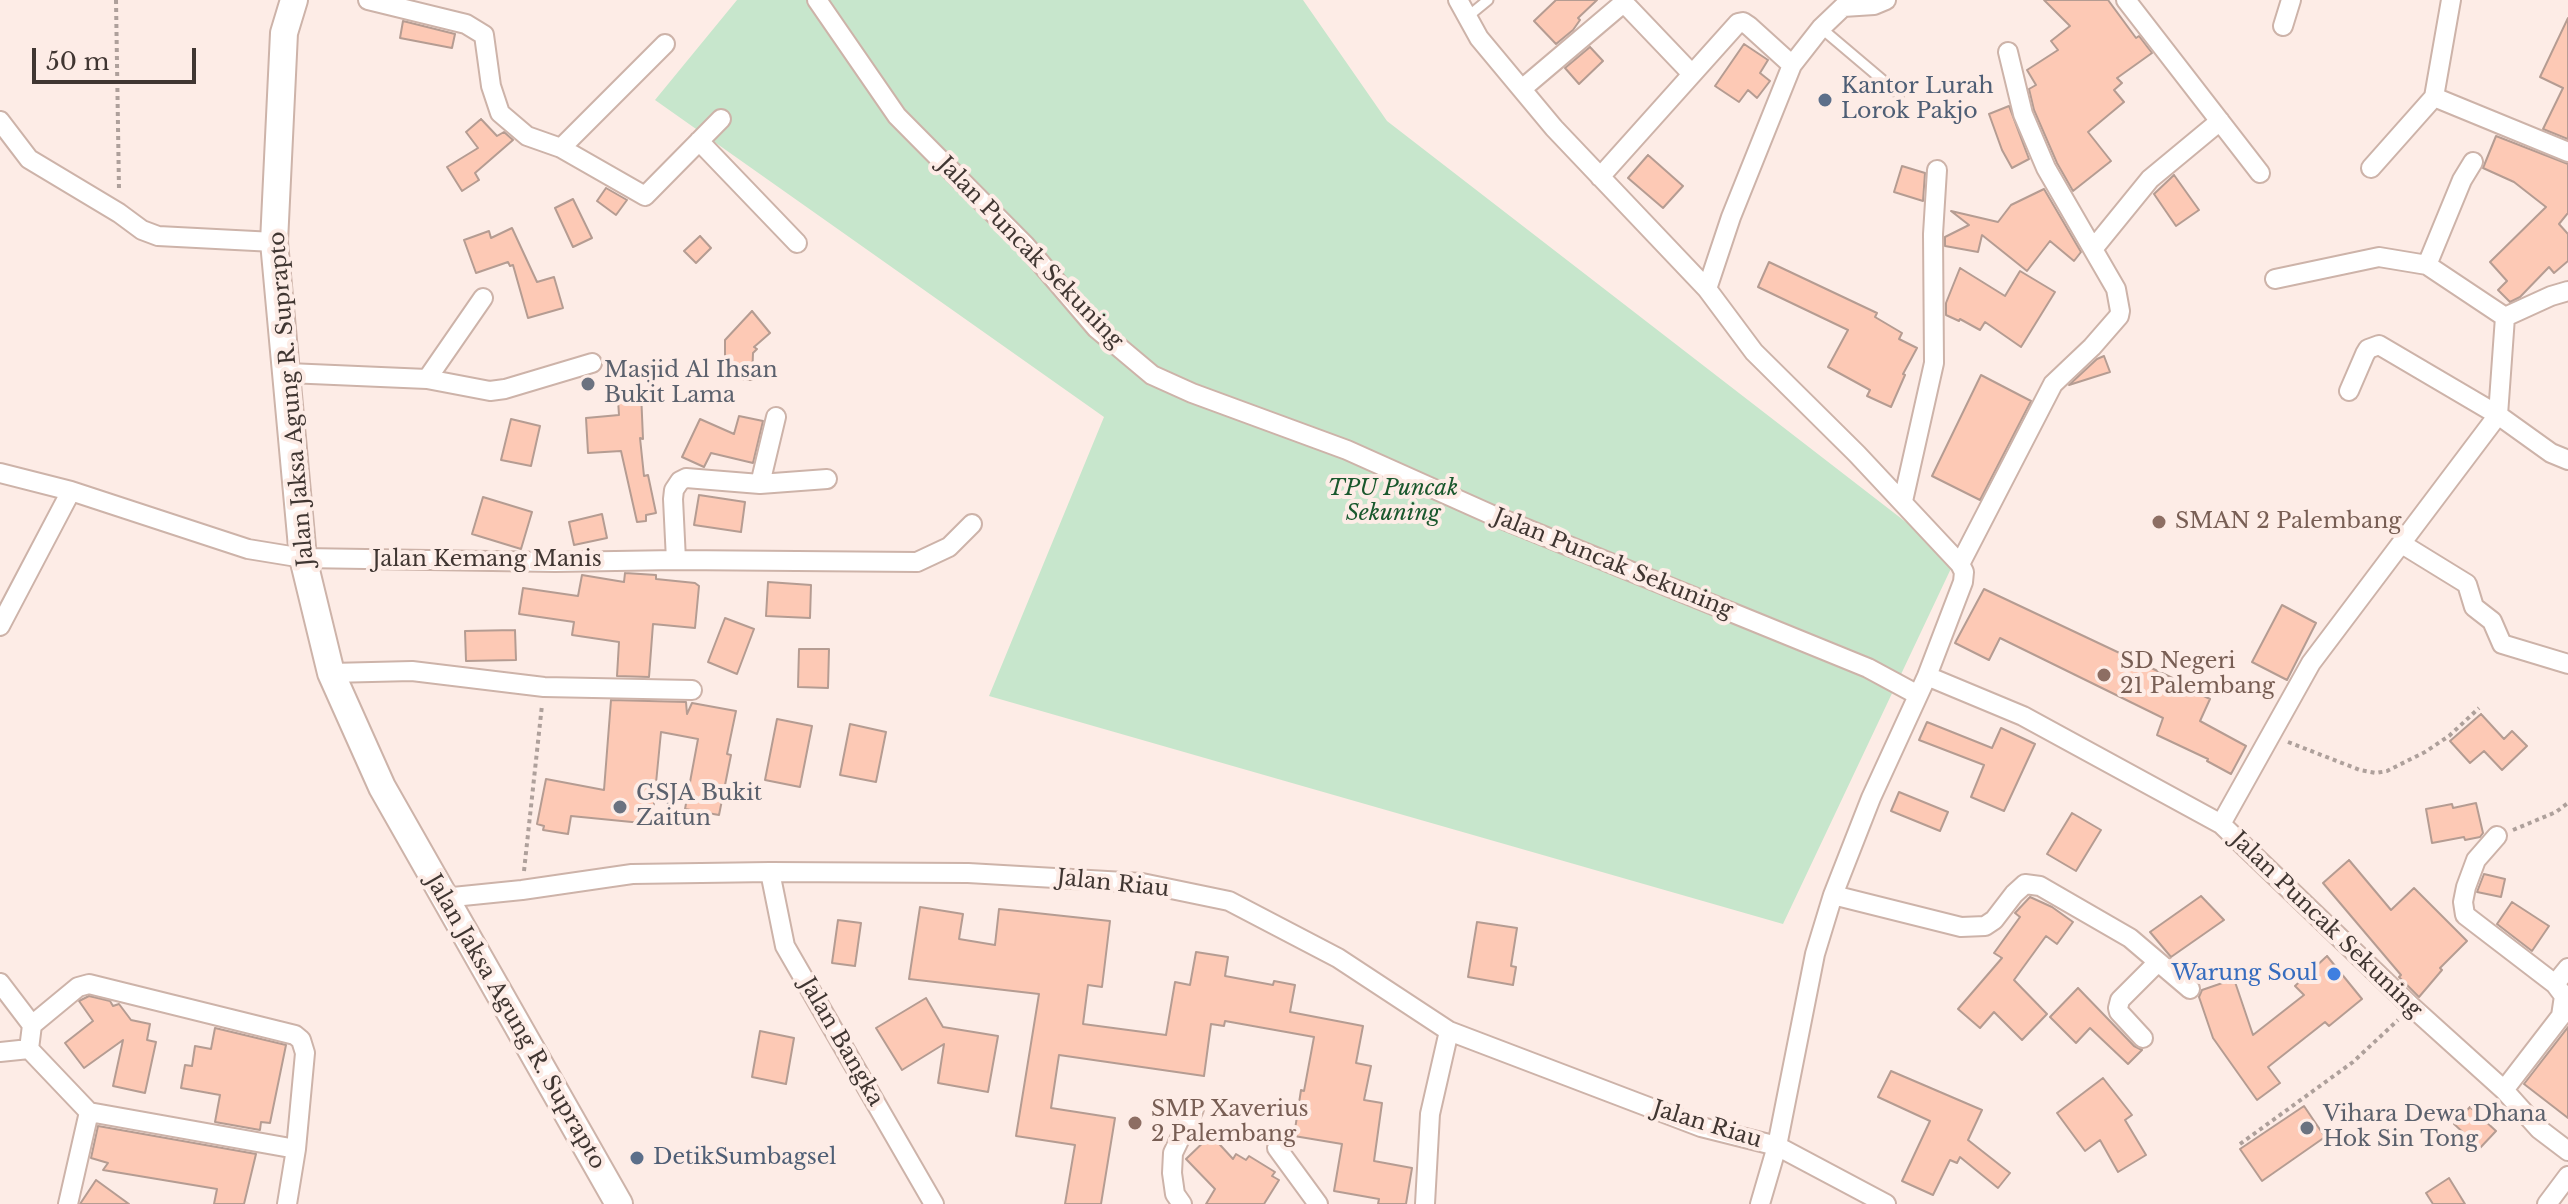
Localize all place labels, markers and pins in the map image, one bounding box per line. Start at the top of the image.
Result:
place label: Kantor Lurah Lorok Pakjo [1841,74,1994,126]
marker: Kantor Lurah Lorok Pakjo [1816,91,1834,109]
place label: Masjid Al Ihsan Bukit Lama [604,358,778,410]
marker: Masjid Al Ihsan Bukit Lama [579,375,597,393]
place label: SMAN 2 Palembang [2175,509,2401,535]
marker: SMAN 2 Palembang [2150,513,2168,531]
place label: SD Negeri 21 Palembang [2120,649,2275,700]
marker: SD Negeri 21 Palembang [2095,666,2113,684]
place label: GSJA Bukit Zaitun [636,781,762,832]
marker: GSJA Bukit Zaitun [611,798,629,816]
place label: Warung Soul [2172,961,2318,987]
marker: Warung Soul [2325,965,2343,983]
place label: SMP Xaverius 2 Palembang [1151,1097,1309,1148]
place label: Vihara Dewa Dhana Hok Sin Tong [2323,1102,2547,1154]
marker: SMP Xaverius 2 Palembang [1126,1114,1144,1132]
marker: Vihara Dewa Dhana Hok Sin Tong [2298,1119,2316,1137]
place label: DetikSumbagsel [653,1145,836,1171]
marker: DetikSumbagsel [628,1149,646,1167]

